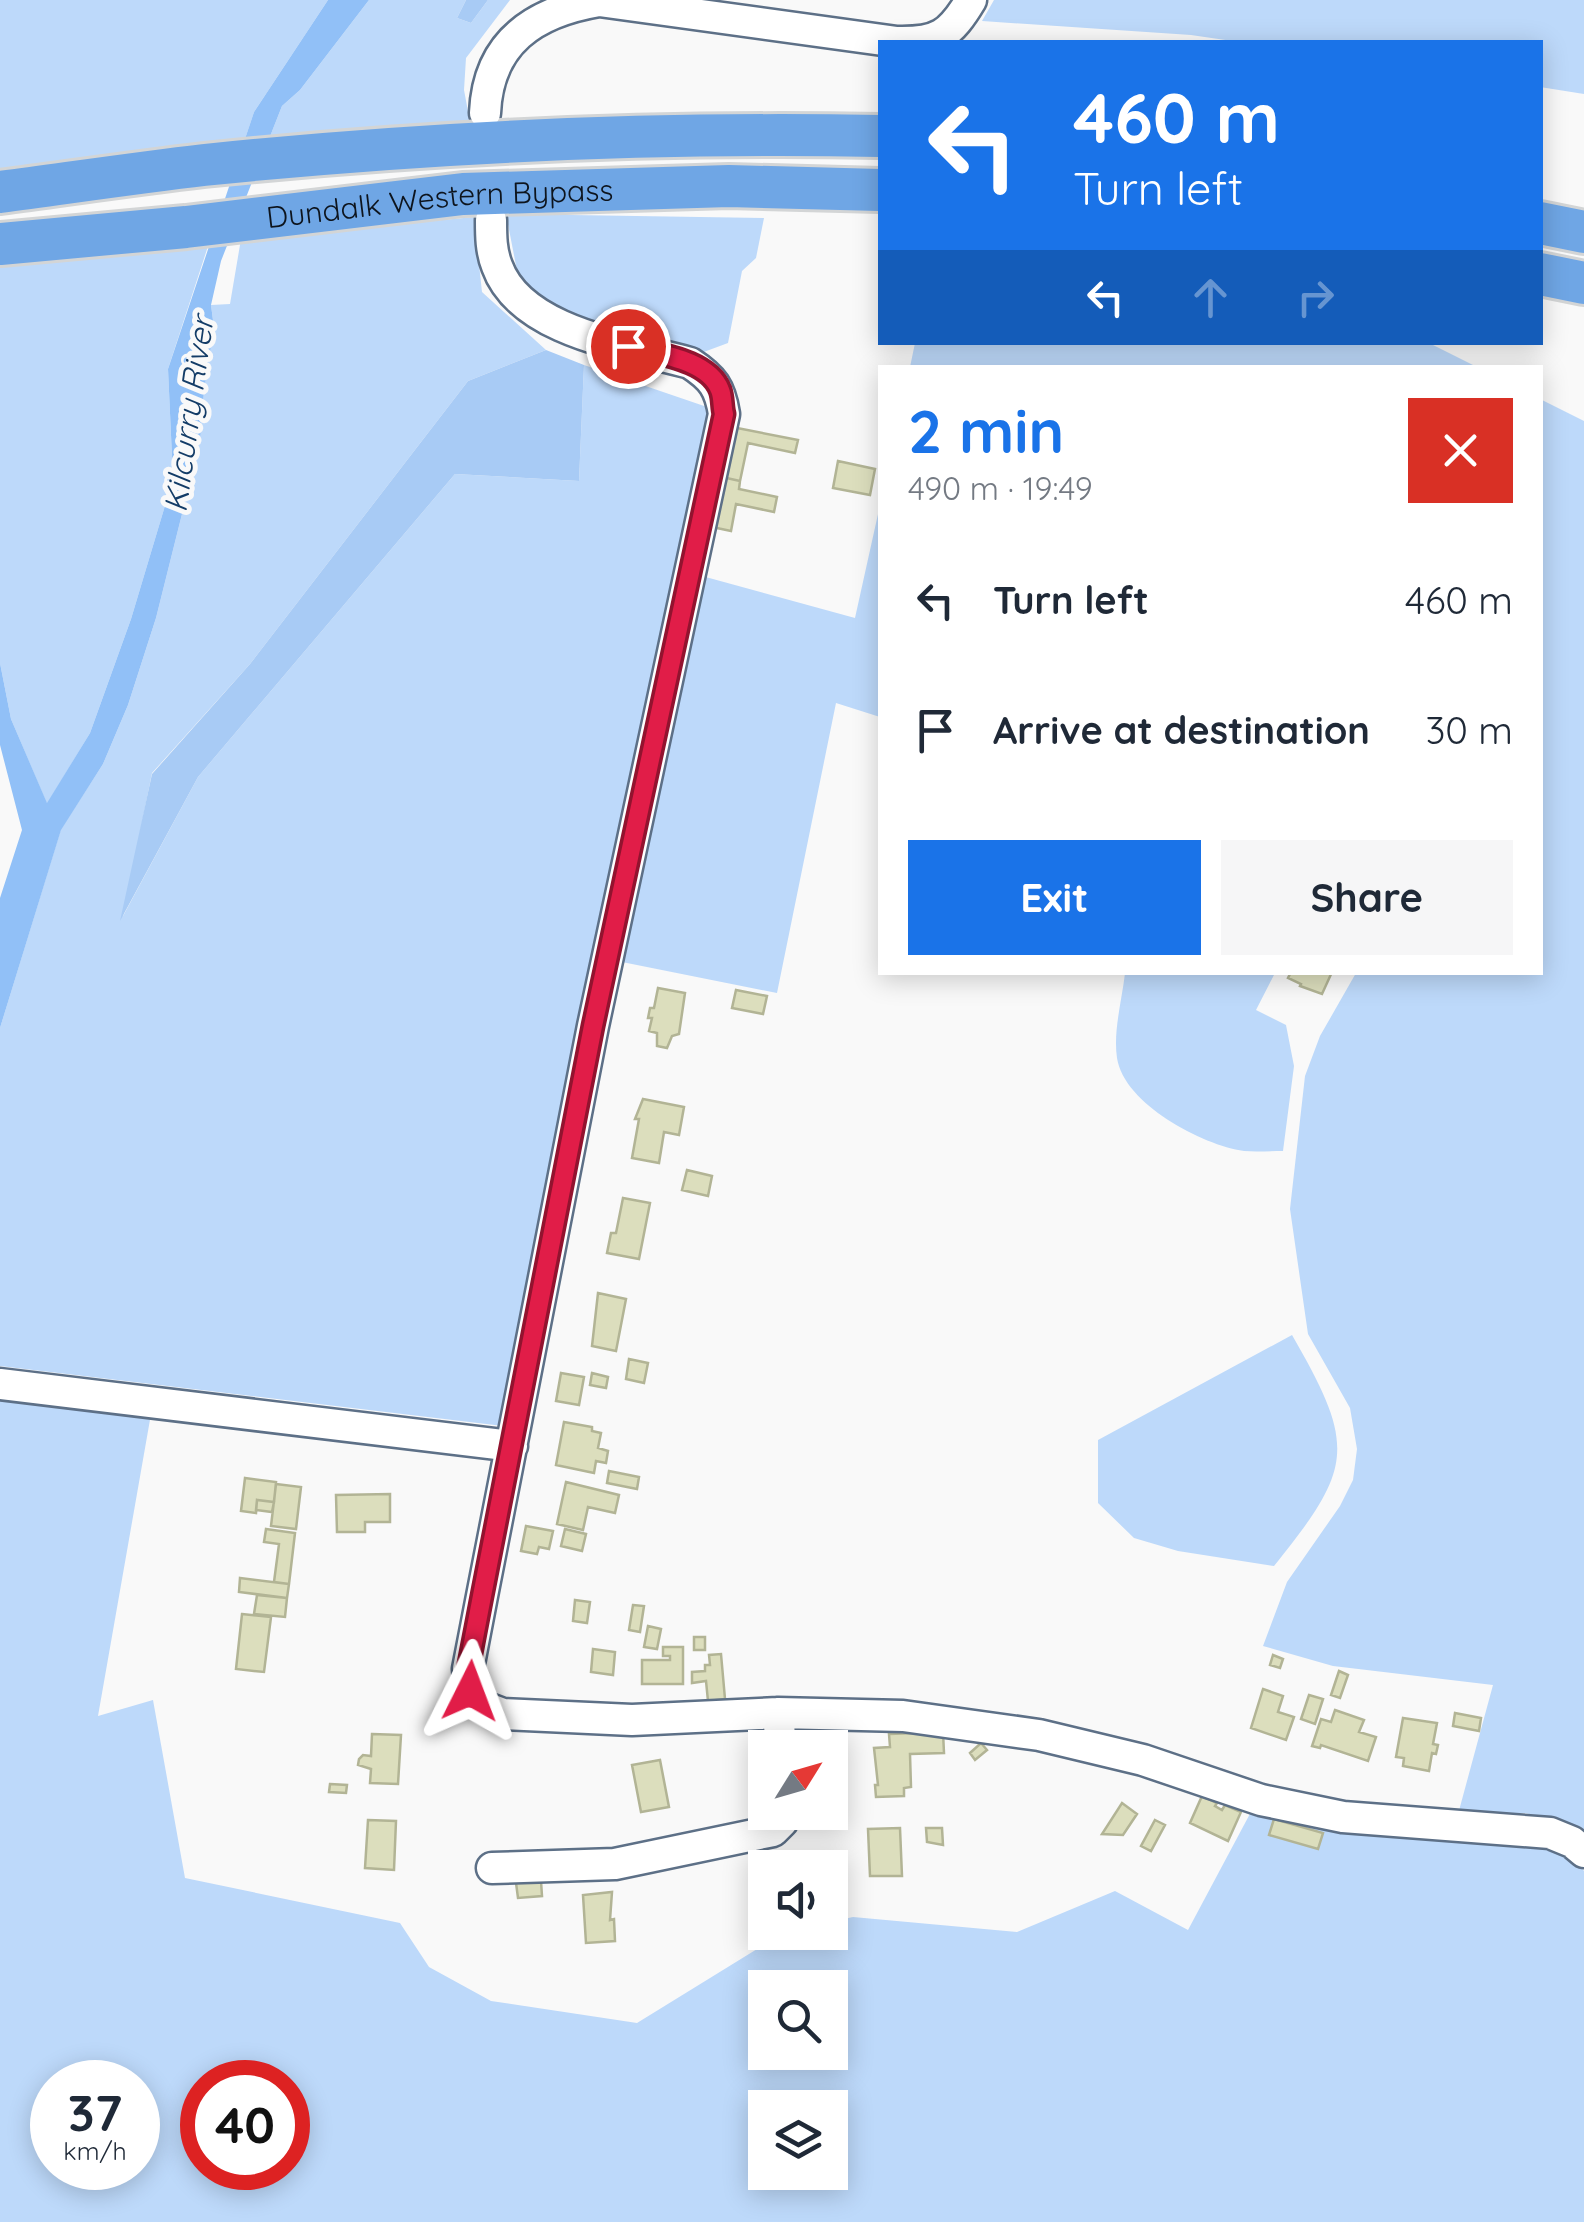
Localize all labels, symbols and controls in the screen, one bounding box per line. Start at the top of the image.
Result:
text: 460 m [1073,73,1280,161]
icon: left [908,80,1038,210]
text: Turn left [1073,160,1243,216]
street label: Dundalk Western Bypass [264,170,614,236]
icon: left [1078,270,1133,325]
icon: ahead [1183,270,1238,325]
icon: right [1288,270,1343,325]
pin [586,304,671,389]
water label: Kilcurry River [154,310,222,514]
icon: arrive [601,319,656,374]
text: 2 min [908,393,1064,468]
button: close [1408,398,1513,503]
text: 490 m · 19:49 [908,468,1093,508]
icon: left [908,573,963,628]
text: Turn left [993,576,1149,624]
text: 460 m [1405,576,1513,624]
icon: arrive [908,703,963,758]
text: Arrive at destination [993,706,1370,754]
text: 30 m [1425,706,1513,754]
button: Exit [908,840,1201,955]
button: Share [1221,840,1513,955]
position arrow [418,1639,522,1743]
north arrow [748,1730,848,1830]
map controls [748,1730,848,2190]
button: sound [748,1850,848,1950]
button: search [748,1970,848,2070]
speed limit sign: 40 [180,2060,310,2190]
text: 37 [68,2081,122,2144]
button: layers [748,2090,848,2190]
text: km/h [63,2135,127,2166]

